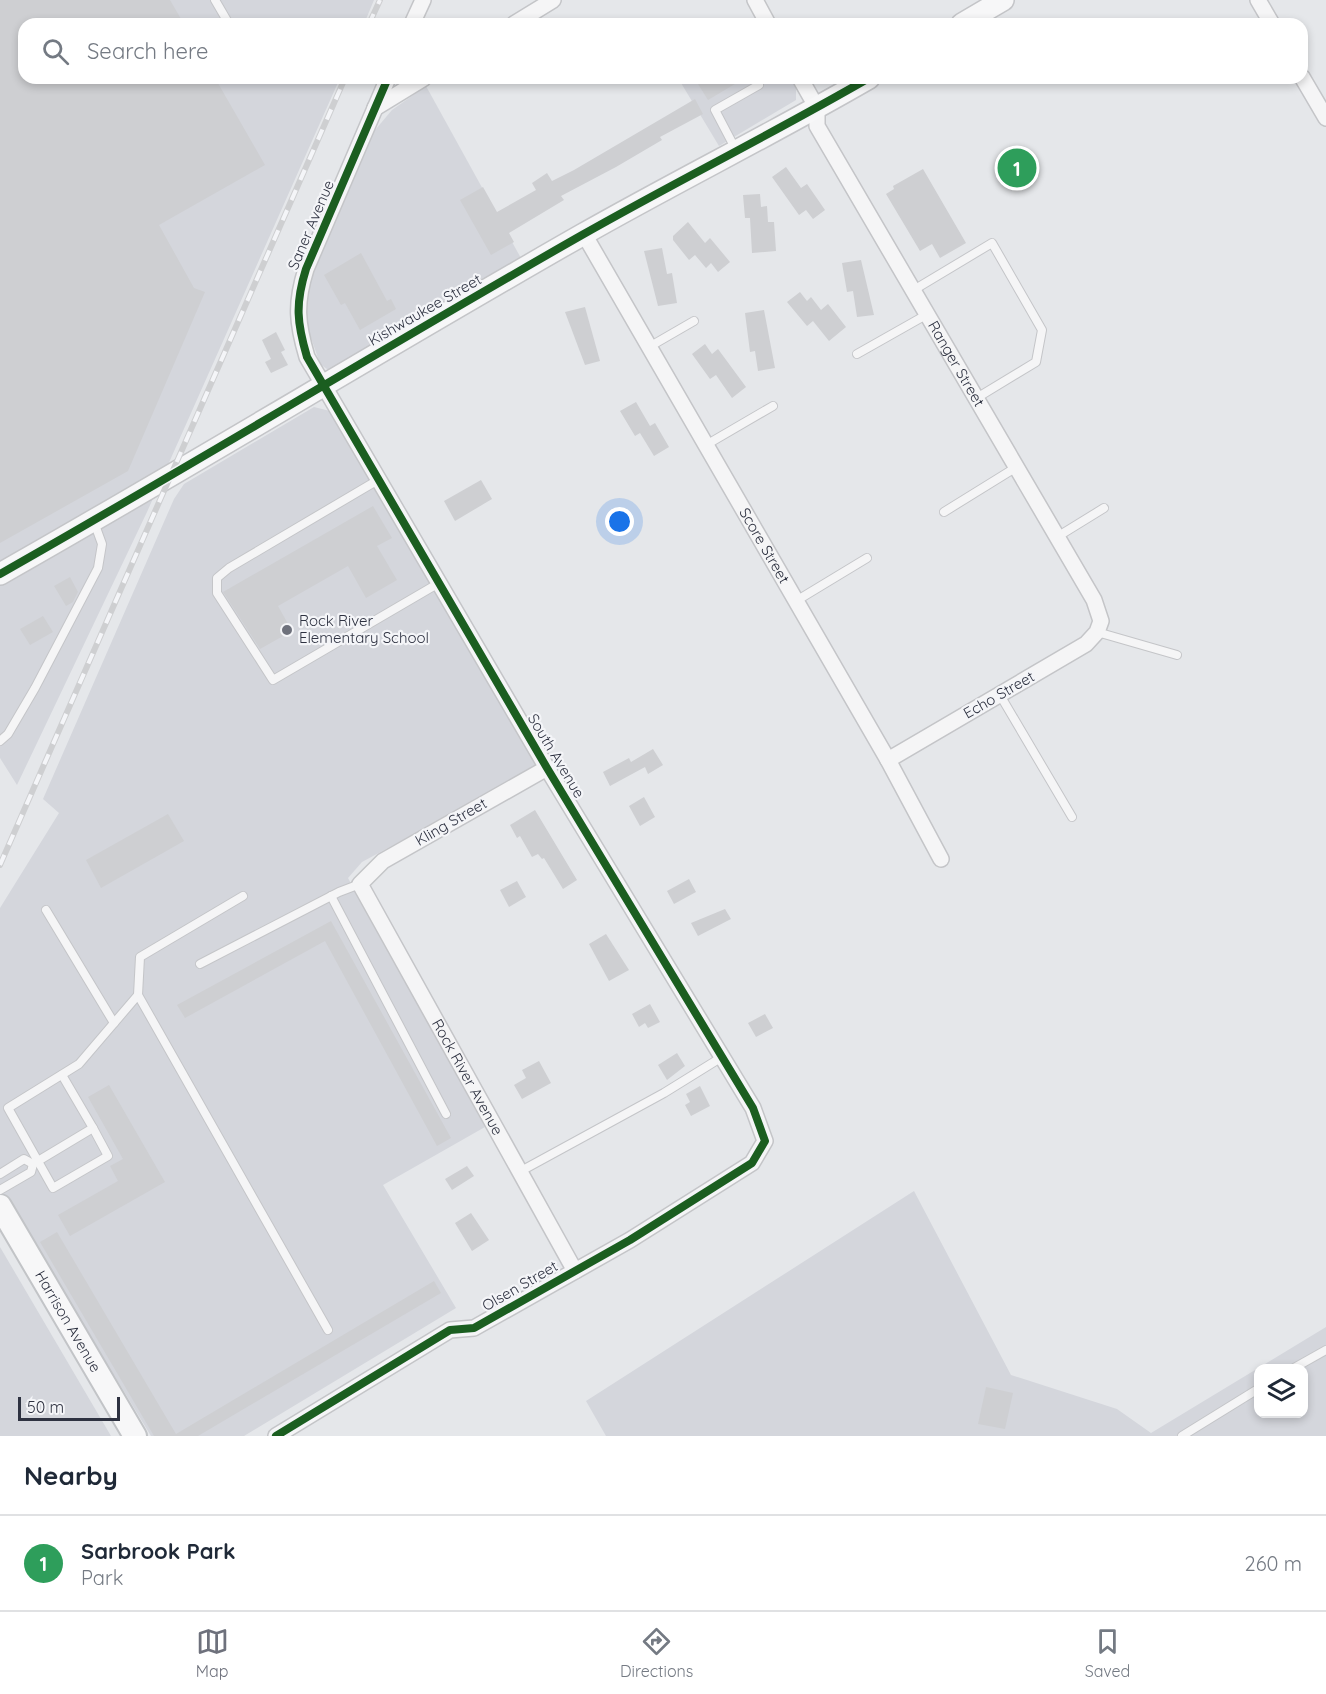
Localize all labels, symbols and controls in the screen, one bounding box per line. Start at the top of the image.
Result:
search box [18,18,1308,84]
icon: search [39,35,72,68]
text: Search here [87,37,208,65]
pin: 1 [998,146,1036,190]
street label: Saner Avenue [283,177,338,273]
street label: Kishwaukee Street [365,269,485,350]
street label: Ranger Street [924,317,989,410]
street label: Score Street [735,504,794,587]
your location [605,507,634,536]
place label: Rock River Elementary School [299,611,429,647]
marker: Rock River Elementary School [280,623,294,637]
street label: Echo Street [960,667,1038,723]
street label: South Avenue [524,710,589,801]
street label: Kling Street [411,793,490,850]
street label: Rock River Avenue [428,1016,508,1138]
street label: Olsen Street [479,1256,561,1315]
street label: Harrison Avenue [31,1267,106,1376]
map controls [1254,1364,1308,1418]
button: layers [1254,1364,1308,1418]
scale bar [18,1394,120,1422]
text: 50 m [27,1397,64,1417]
text: Nearby [24,1459,118,1492]
text: Sarbrook Park [81,1537,236,1565]
text: 1 [40,1551,47,1576]
text: 260 m [1245,1551,1302,1576]
text: Park [81,1565,123,1590]
tab: Map [196,1625,229,1681]
tab: Directions [620,1625,693,1681]
tab: Saved [1085,1625,1130,1681]

